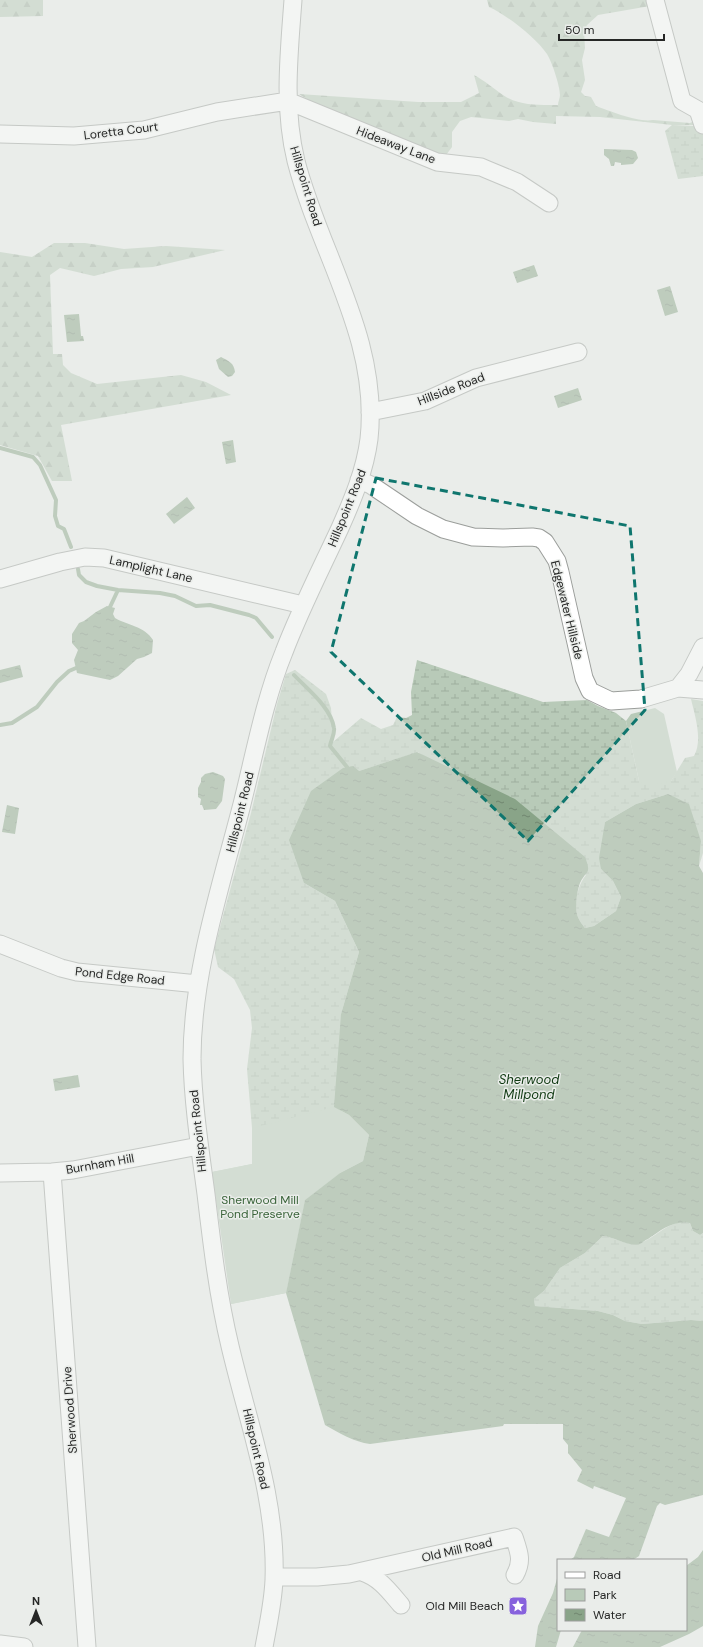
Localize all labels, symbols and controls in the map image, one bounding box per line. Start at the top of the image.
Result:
scale bar [559,16,664,42]
text: 50 m [565,22,594,38]
street label: Loretta Court [83,118,159,144]
street label: Hideaway Lane [354,123,438,167]
street label: Hillspoint Road [286,144,326,228]
street label: Hillside Road [415,369,487,409]
street label: Hillspoint Road [324,467,370,549]
street label: Lamplight Lane [108,552,194,586]
street label: Edgewater Hillside [547,559,587,661]
street label: Hillspoint Road [222,770,258,854]
street label: Pond Edge Road [74,963,166,989]
water label: Sherwood Millpond [499,1071,560,1103]
street label: Hillspoint Road [186,1089,210,1173]
street label: Burnham Hill [65,1150,135,1178]
park label: Sherwood Mill Pond Preserve [220,1192,300,1222]
street label: Sherwood Drive [59,1366,81,1454]
street label: Hillspoint Road [239,1407,273,1491]
street label: Old Mill Road [420,1534,494,1566]
legend [557,1559,687,1631]
text: Road [593,1567,621,1583]
text: Park [593,1587,617,1603]
north arrow [16,1591,56,1631]
text: N [32,1594,40,1608]
place icon: Old Mill Beach [507,1595,529,1617]
place label: Old Mill Beach [425,1598,504,1614]
text: Water [593,1607,627,1623]

